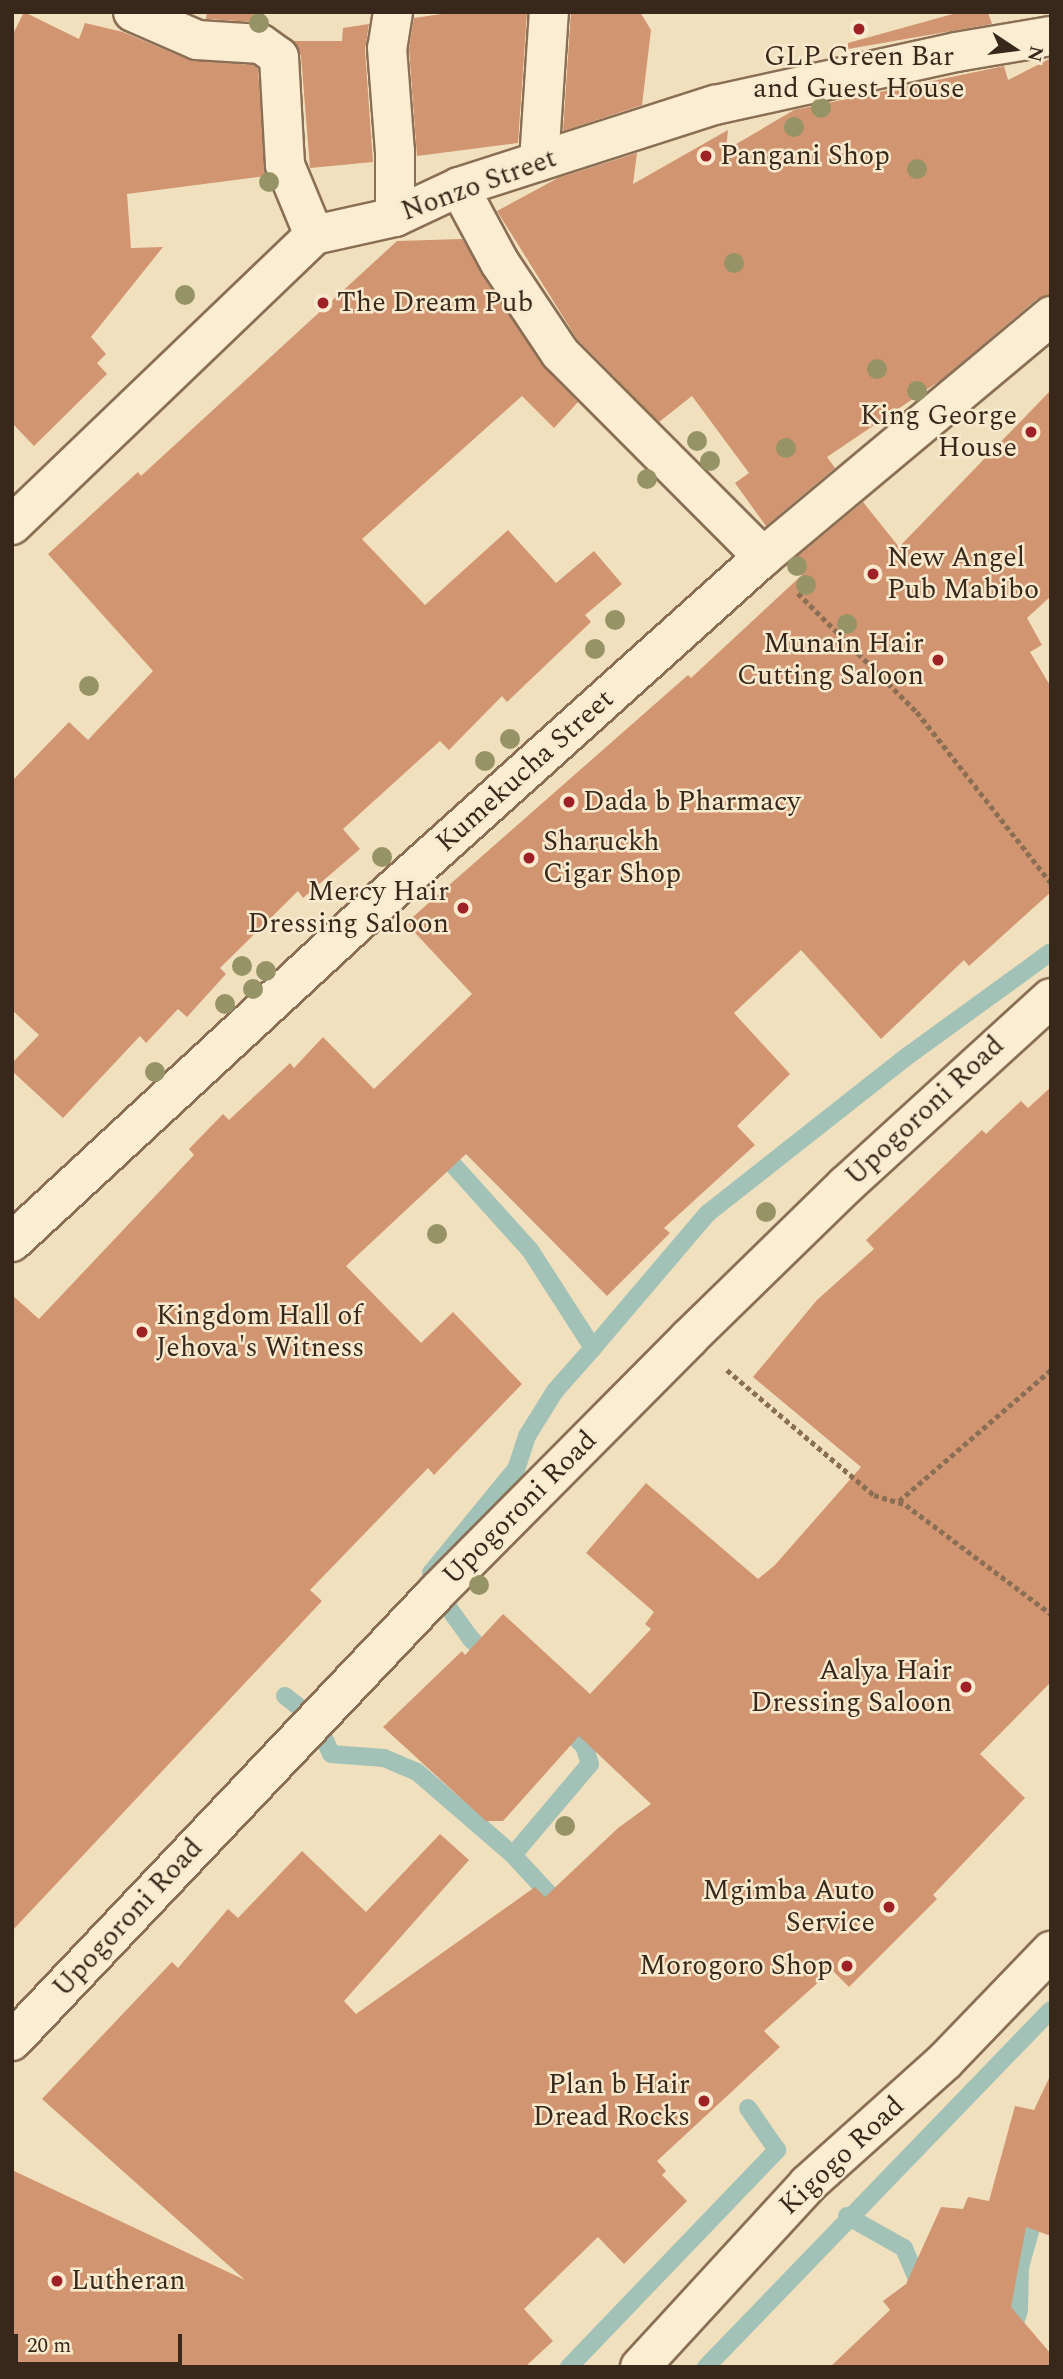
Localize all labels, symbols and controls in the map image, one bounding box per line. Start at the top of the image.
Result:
north arrow [979,14,1049,84]
marker: GLP Green Bar and Guest House [851,21,867,37]
place label: GLP Green Bar and Guest House [753,40,965,106]
text: N [1019,43,1051,65]
place label: Pangani Shop [720,139,890,173]
street label: Nonzo Street [397,141,561,229]
marker: Pangani Shop [698,148,714,164]
place label: The Dream Pub [337,286,533,320]
marker: The Dream Pub [315,295,331,311]
place label: King George House [860,399,1017,465]
marker: King George House [1023,424,1039,440]
place label: New Angel Pub Mabibo [887,541,1039,607]
marker: New Angel Pub Mabibo [865,566,881,582]
place label: Munain Hair Cutting Saloon [737,627,924,693]
marker: Munain Hair Cutting Saloon [930,652,946,668]
street label: Kumekucha Street [429,682,621,860]
place label: Dada b Pharmacy [583,785,801,819]
marker: Dada b Pharmacy [561,794,577,810]
place label: Sharuckh Cigar Shop [543,825,681,891]
marker: Sharuckh Cigar Shop [521,850,537,866]
place label: Mercy Hair Dressing Saloon [248,875,449,941]
marker: Mercy Hair Dressing Saloon [455,900,471,916]
street label: Upogoroni Road [839,1029,1011,1193]
place label: Kingdom Hall of Jehova's Witness [156,1299,364,1365]
marker: Kingdom Hall of Jehova's Witness [134,1324,150,1340]
street label: Upogoroni Road [436,1424,604,1592]
place label: Aalya Hair Dressing Saloon [751,1654,952,1720]
marker: Aalya Hair Dressing Saloon [958,1679,974,1695]
street label: Upogoroni Road [46,1832,210,2004]
place label: Mgimba Auto Service [703,1874,875,1940]
marker: Mgimba Auto Service [881,1899,897,1915]
place label: Morogoro Shop [639,1949,833,1983]
marker: Morogoro Shop [839,1958,855,1974]
place label: Plan b Hair Dread Rocks [533,2068,690,2134]
street label: Kigogo Road [772,2089,912,2223]
marker: Plan b Hair Dread Rocks [696,2093,712,2109]
place label: Lutheran [71,2264,186,2298]
marker: Lutheran [49,2273,65,2289]
scale bar [18,2320,186,2364]
text: 20 m [27,2330,71,2362]

